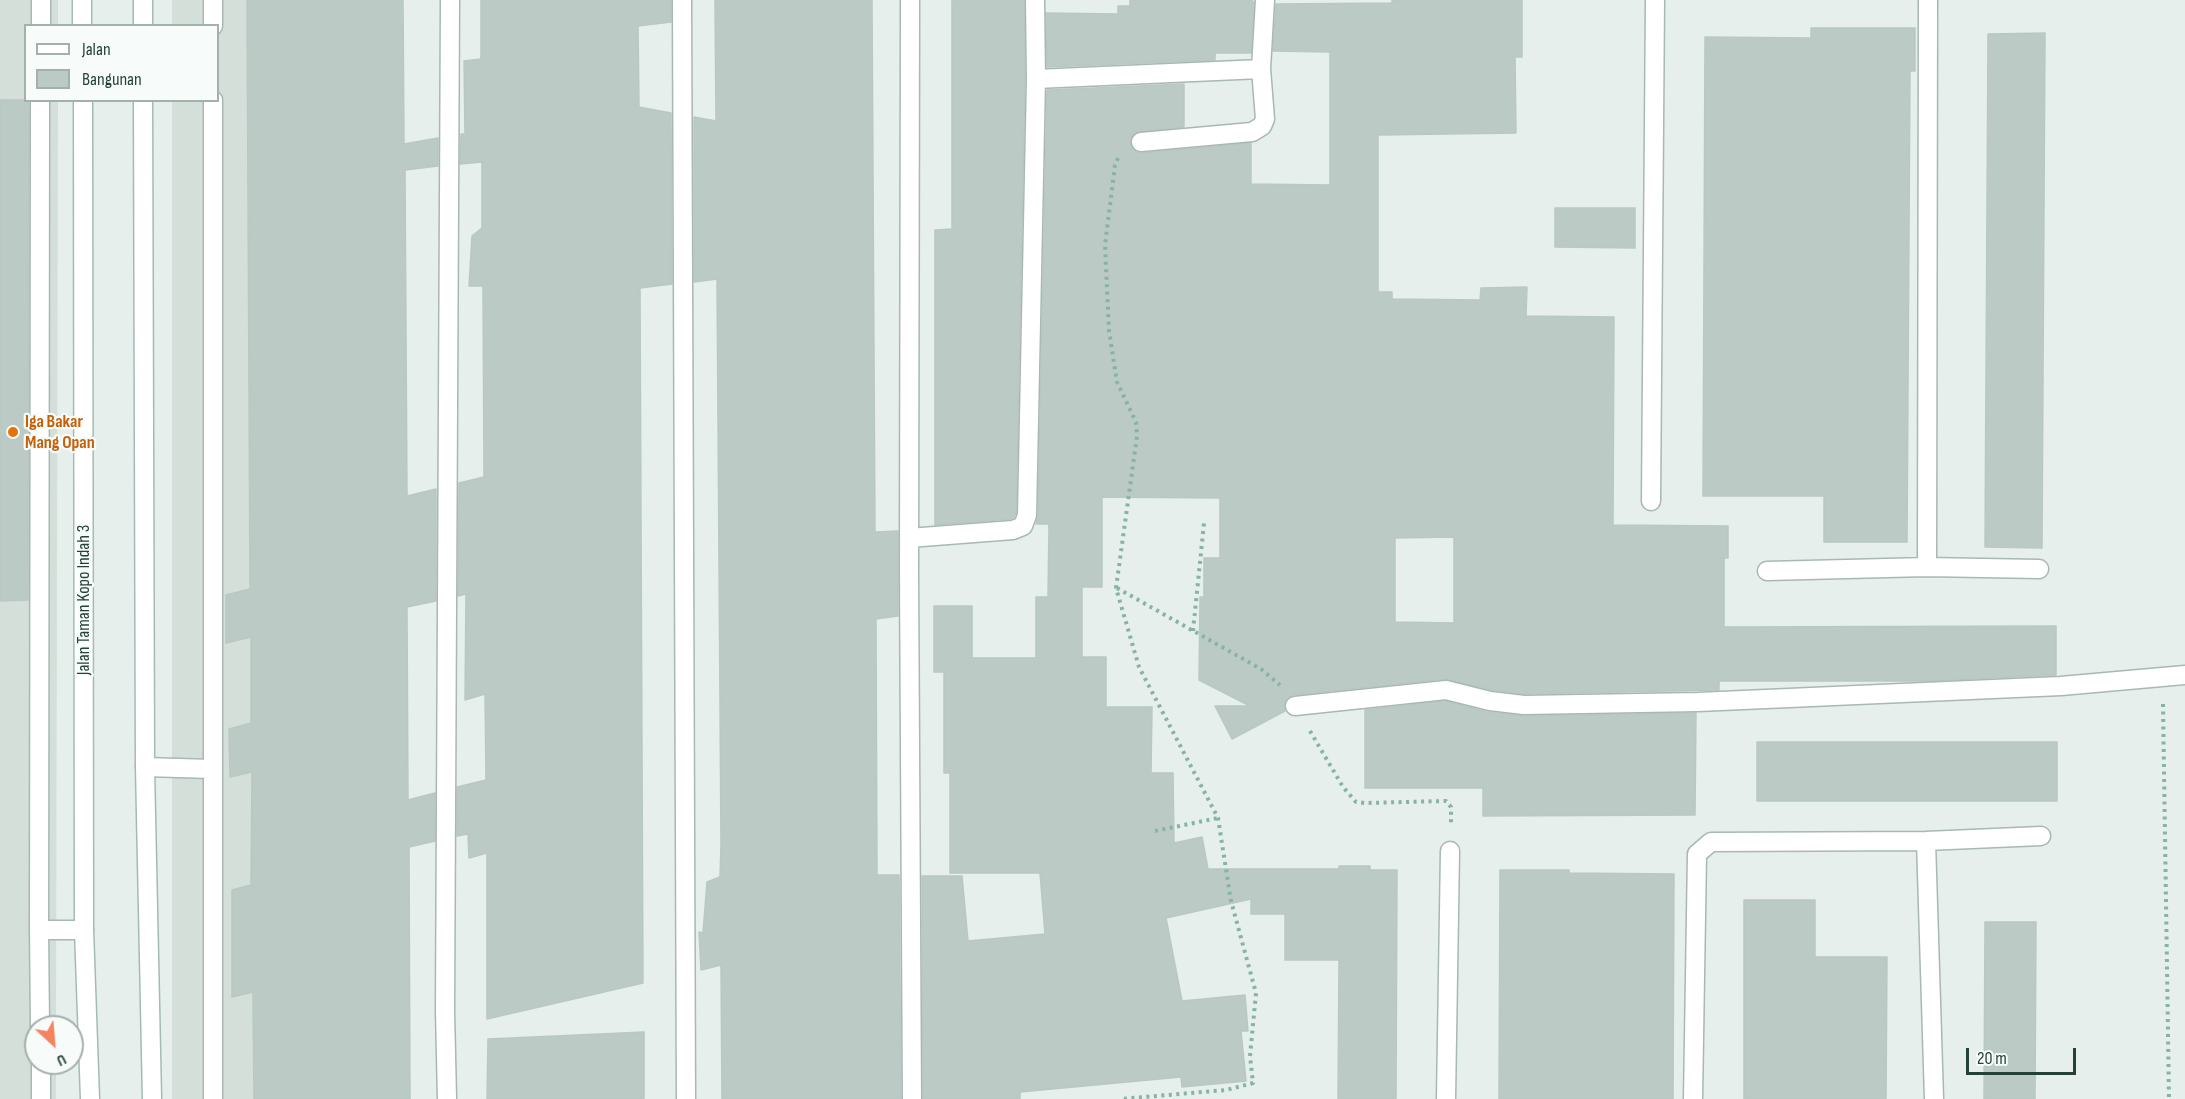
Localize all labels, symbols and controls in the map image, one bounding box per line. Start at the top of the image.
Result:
legend [24,24,219,102]
text: Jalan [82,39,111,60]
text: Bangunan [82,69,142,90]
place label: Iga Bakar Mang Opan [25,411,95,454]
marker: Iga Bakar Mang Opan [6,425,20,439]
street label: Jalan Taman Kopo Indah 3 [73,525,95,675]
north arrow [24,1015,84,1075]
scale bar [1969,1036,2078,1074]
text: 20 m [1977,1048,2007,1069]
text: U [53,1049,69,1070]

